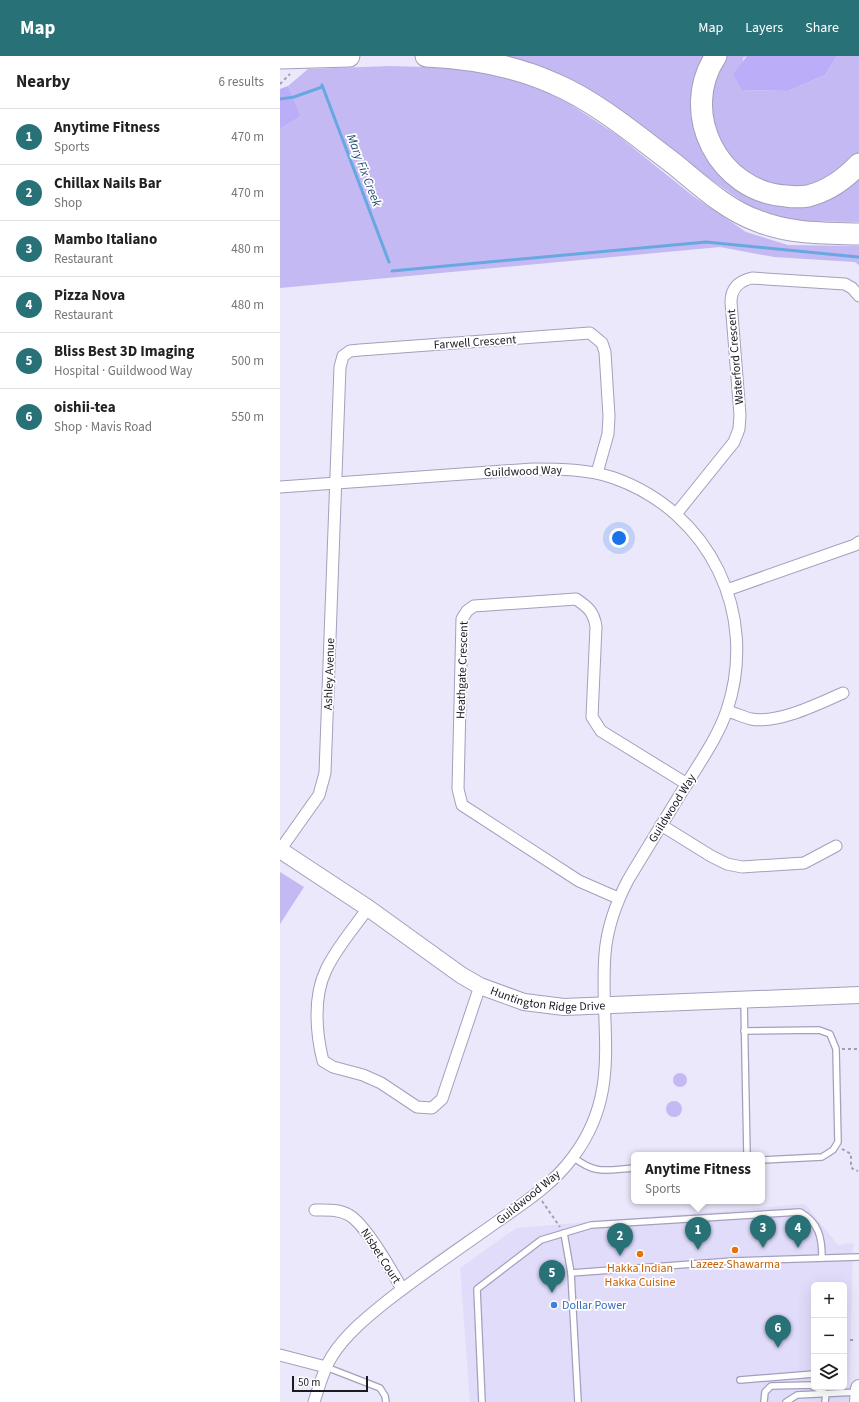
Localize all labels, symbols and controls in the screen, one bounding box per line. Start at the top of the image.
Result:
text: Map [20,15,55,42]
text: Map [698,18,723,38]
text: Layers [745,18,783,38]
text: Share [805,18,839,38]
text: Nearby [16,70,70,94]
text: 6 results [219,73,264,91]
text: Anytime Fitness [54,117,160,138]
text: 1 [26,128,32,146]
text: 470 m [231,128,264,146]
water label: Mary Fix Creek [342,131,386,210]
text: Sports [54,138,89,156]
text: Chillax Nails Bar [54,173,162,194]
text: 2 [26,184,32,202]
text: 470 m [231,184,264,202]
text: Shop [54,194,82,212]
text: Mambo Italiano [54,229,157,250]
text: 3 [26,240,32,258]
text: 480 m [231,240,264,258]
text: Restaurant [54,250,113,268]
text: Pizza Nova [54,285,125,306]
text: 4 [26,296,32,314]
text: 480 m [231,296,264,314]
text: Restaurant [54,306,113,324]
street label: Waterford Crescent [723,308,748,405]
street label: Farwell Crescent [433,331,517,354]
text: Bliss Best 3D Imaging [54,341,194,362]
text: 5 [26,352,32,370]
text: 500 m [231,352,264,370]
text: Hospital · Guildwood Way [54,362,192,380]
text: oishii-tea [54,397,116,418]
text: 6 [26,408,32,426]
text: 550 m [231,408,264,426]
text: Shop · Mavis Road [54,418,152,436]
street label: Guildwood Way [484,462,563,481]
your location [609,528,629,548]
street label: Heathgate Crescent [452,621,473,719]
street label: Ashley Avenue [320,637,339,710]
street label: Guildwood Way [645,770,701,846]
street label: Huntington Ridge Drive [488,982,606,1016]
popup [631,1152,765,1204]
text: Anytime Fitness [645,1159,751,1180]
street label: Guildwood Way [493,1166,564,1229]
text: Sports [645,1180,680,1198]
pin: 3 [750,1215,776,1248]
pin: 4 [785,1215,811,1248]
pin: 1 [685,1217,711,1250]
pin: 2 [607,1223,633,1256]
street label: Nisbet Court [356,1225,405,1287]
marker: Lazeez Shawarma [730,1245,740,1255]
marker: Hakka Indian Hakka Cuisine [635,1249,645,1259]
place label: Lazeez Shawarma [690,1256,780,1273]
pin: 5 [539,1260,565,1293]
place label: Hakka Indian Hakka Cuisine [605,1260,675,1291]
map controls [811,1282,847,1390]
button: + [811,1282,847,1318]
place label: Dollar Power [562,1297,627,1314]
marker: Dollar Power [549,1300,559,1310]
pin: 6 [765,1315,791,1348]
button: − [811,1318,847,1354]
button: layers [811,1354,847,1390]
scale bar [292,1374,368,1393]
text: 50 m [298,1375,320,1390]

